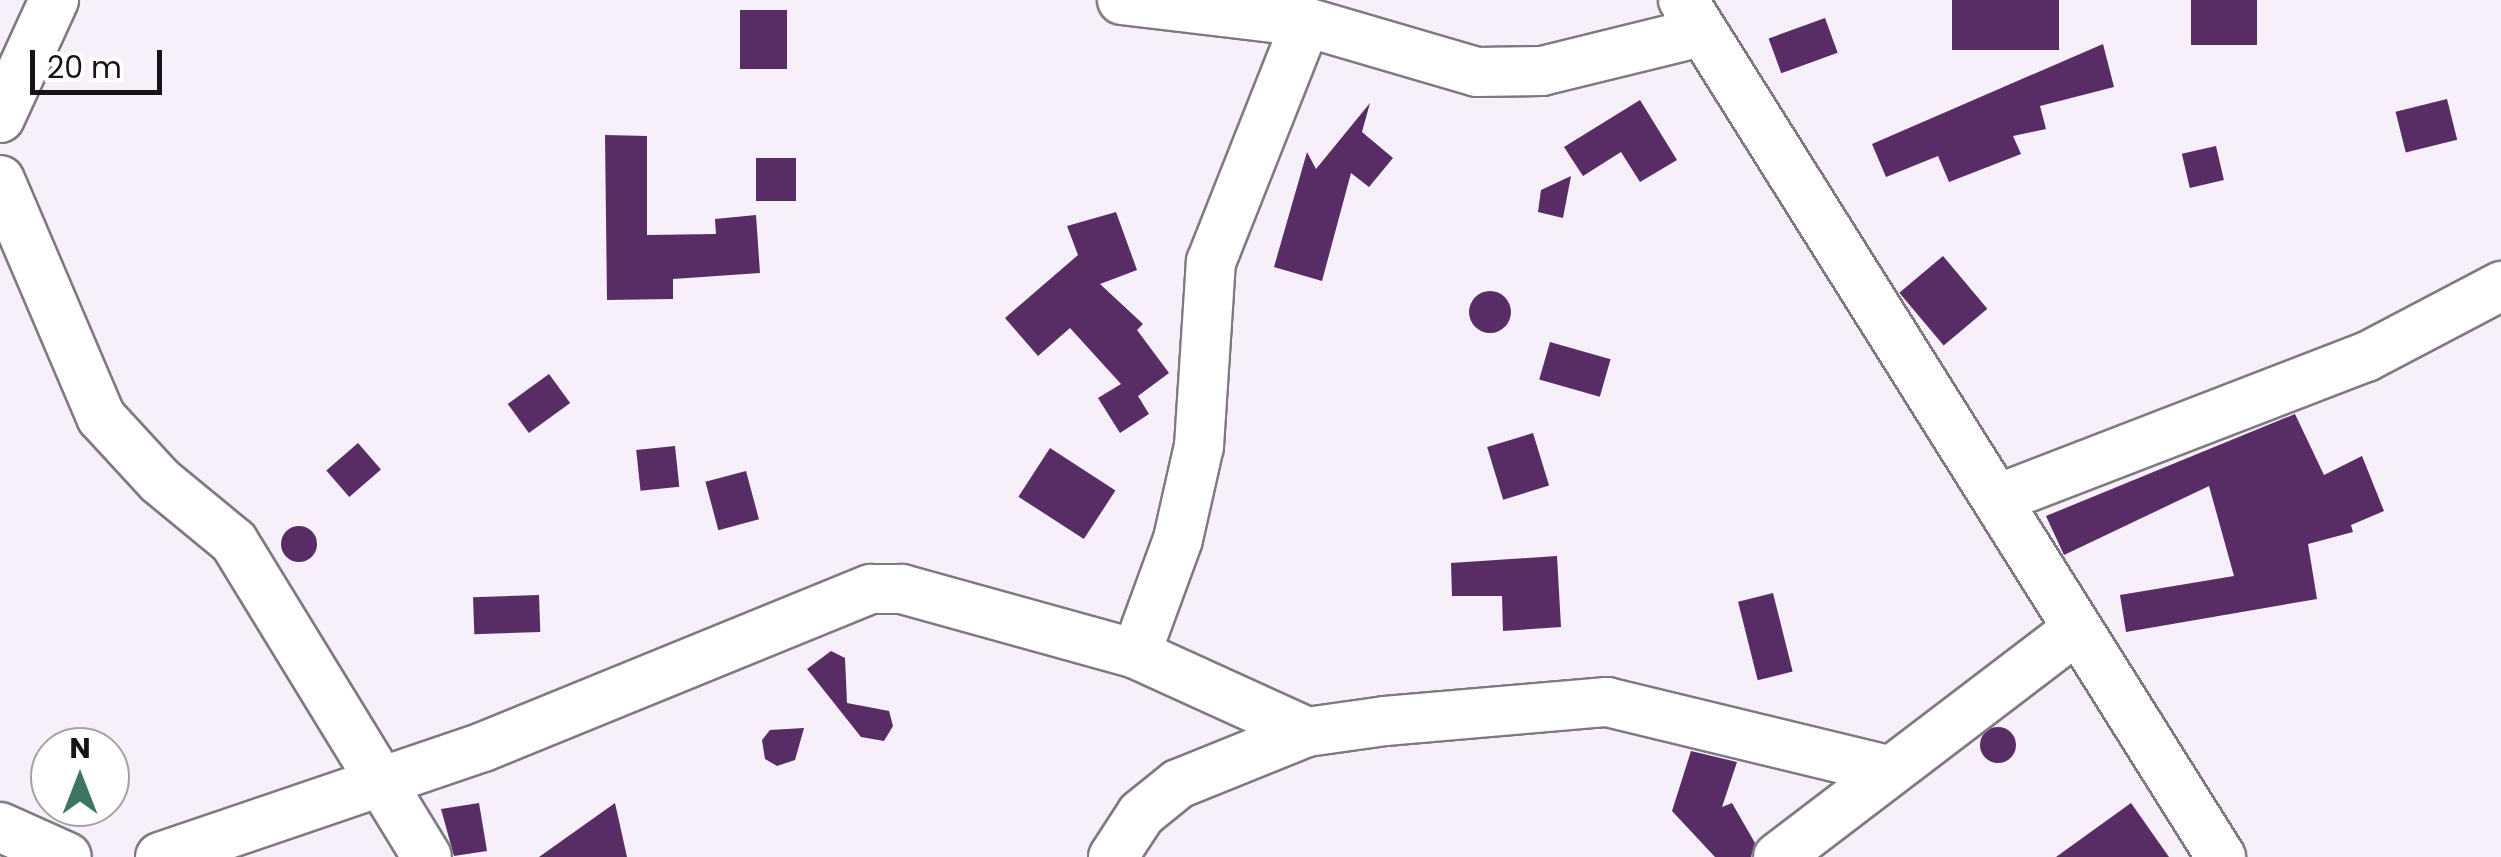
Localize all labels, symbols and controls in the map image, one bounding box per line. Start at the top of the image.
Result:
scale bar [35,30,168,92]
text: 20 m [47,46,122,89]
north arrow [30,727,130,827]
text: N [69,729,91,768]

